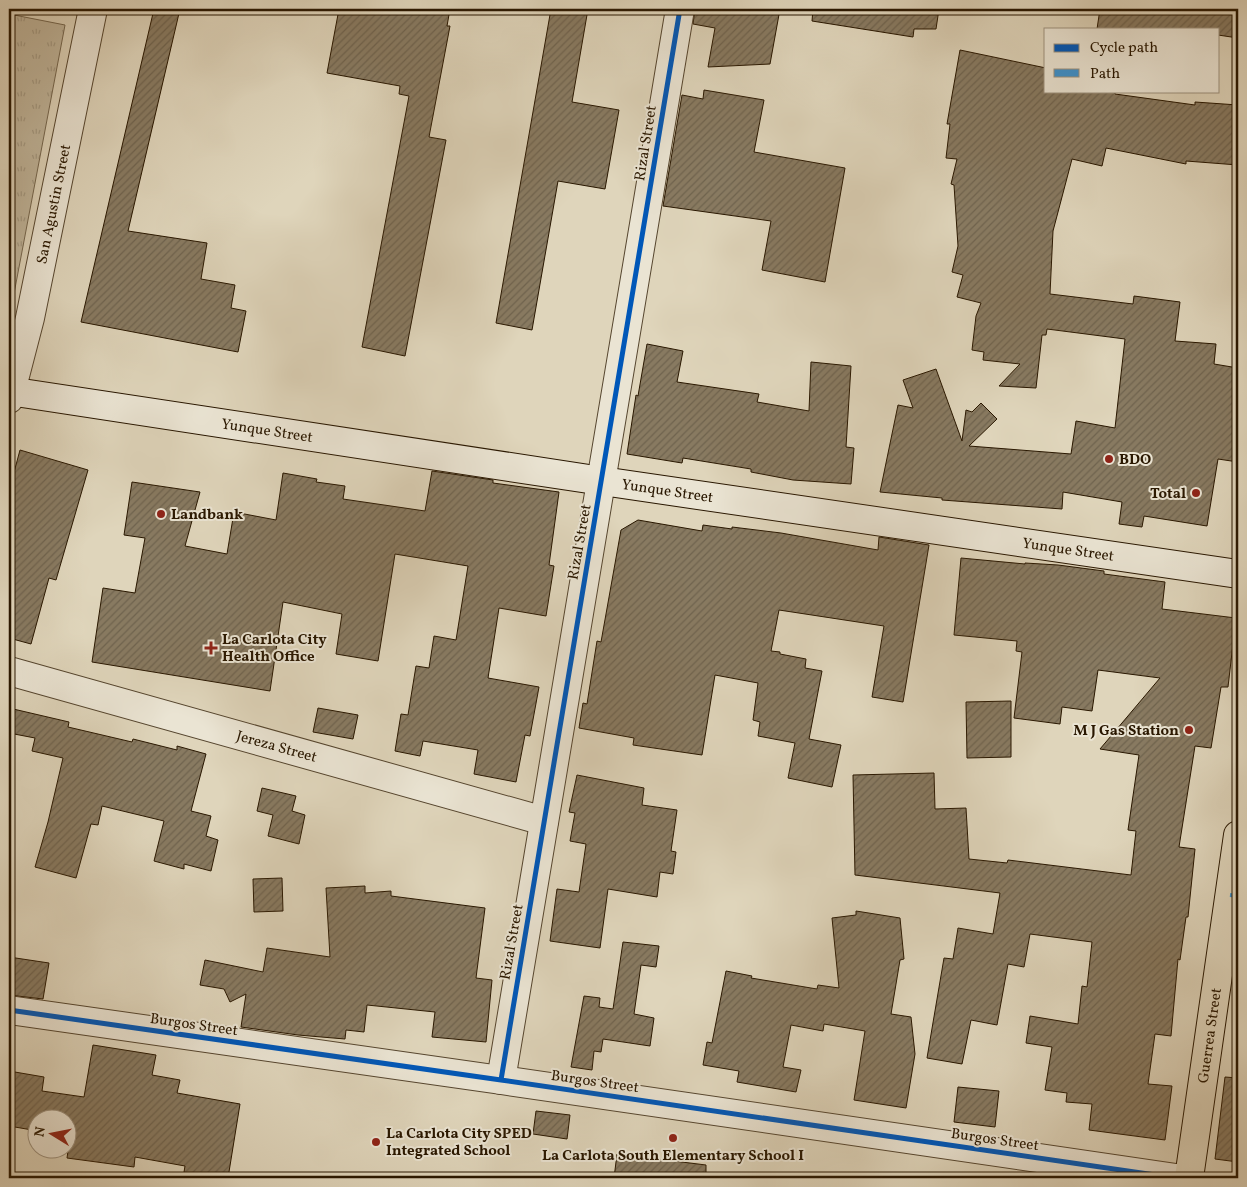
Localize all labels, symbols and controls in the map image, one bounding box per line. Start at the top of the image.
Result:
legend [1044,28,1220,92]
text: Cycle path [1090,38,1158,59]
text: Path [1090,64,1120,85]
street label: Rizal Street [630,104,663,183]
street label: San Agustin Street [32,142,77,266]
street label: Yunque Street [220,414,314,449]
place label: BDO [1119,450,1151,471]
marker: BDO [1103,453,1115,465]
street label: Yunque Street [620,475,714,509]
place label: Total [1150,484,1186,505]
marker: Total [1190,487,1202,499]
street label: Rizal Street [563,503,597,582]
place label: Landbank [171,505,243,526]
marker: Landbank [155,508,167,520]
street label: Yunque Street [1021,534,1115,568]
place label: La Carlota City Health Office [222,630,327,668]
marker: La Carlota City Health Office [204,641,218,655]
place label: M J Gas Station [1073,721,1179,742]
marker: M J Gas Station [1183,724,1195,736]
street label: Jereza Street [234,726,319,769]
street label: Rizal Street [495,903,529,982]
street label: Guerrea Street [1194,987,1228,1085]
street label: Burgos Street [149,1009,239,1042]
street label: Burgos Street [550,1066,640,1099]
north arrow [28,1110,78,1160]
place label: La Carlota City SPED Integrated School [386,1124,532,1162]
street label: Burgos Street [950,1124,1040,1157]
text: N [30,1125,51,1139]
marker: La Carlota South Elementary School I [667,1132,679,1144]
marker: La Carlota City SPED Integrated School [370,1136,382,1148]
place label: La Carlota South Elementary School I [542,1146,804,1167]

